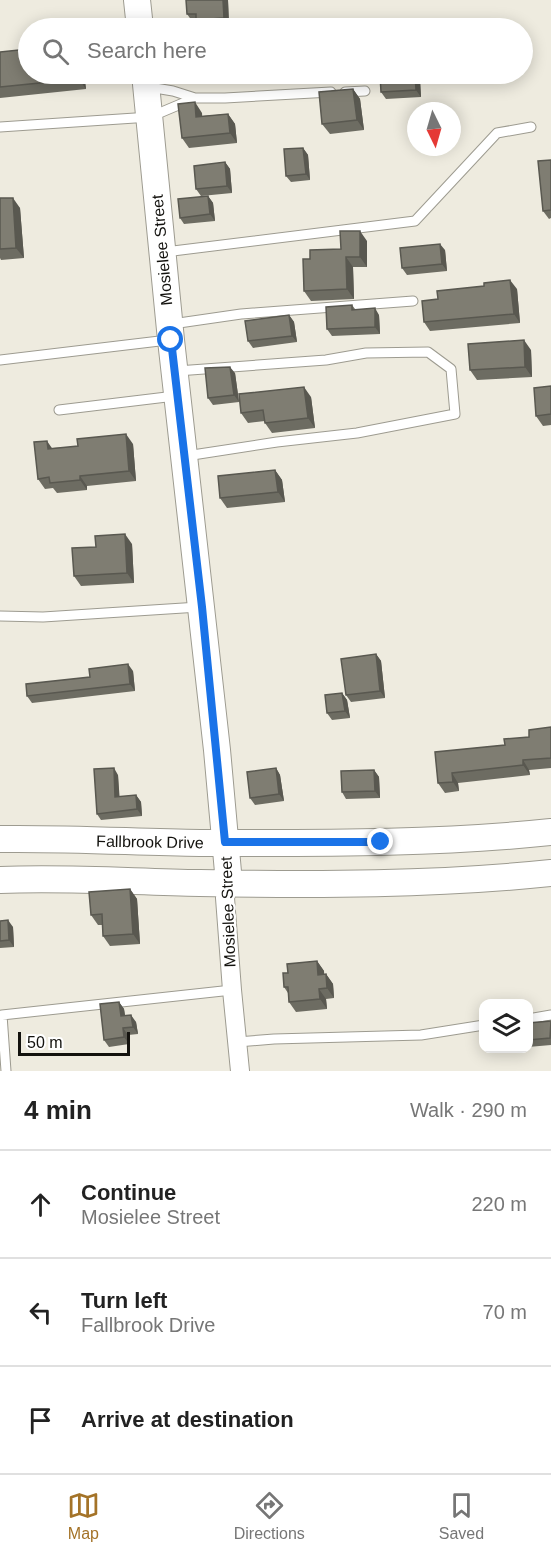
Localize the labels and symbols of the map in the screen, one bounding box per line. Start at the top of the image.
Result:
north arrow [407,102,461,156]
street label: Mosielee Street [149,193,175,306]
route start [157,326,183,352]
route end [367,828,393,854]
street label: Fallbrook Drive [96,833,204,851]
street label: Mosielee Street [218,856,238,968]
scale bar [18,1029,130,1056]

